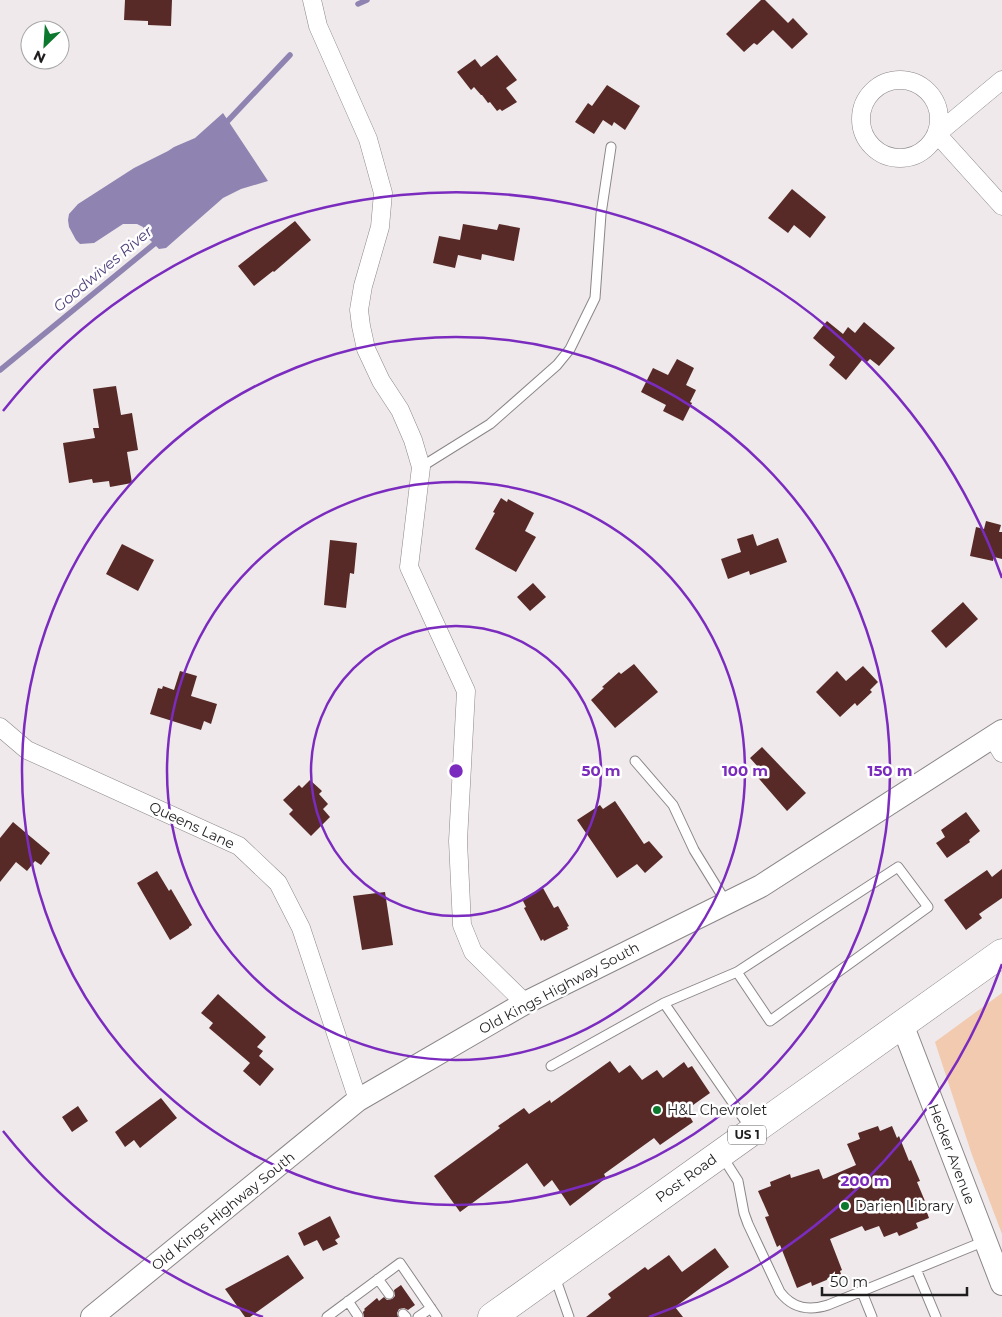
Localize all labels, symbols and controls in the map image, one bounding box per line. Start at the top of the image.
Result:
north arrow [20,20,70,70]
text: N [31,46,48,67]
water label: Goodwives River [49,221,157,316]
text: 50 m [581,761,621,780]
text: 100 m [722,761,768,780]
text: 150 m [868,761,912,780]
centre of rings [447,762,465,780]
street label: Queens Lane [146,797,238,853]
street label: Old Kings Highway South [476,938,642,1038]
place label: H&L Chevrolet [667,1101,767,1119]
street label: Hecker Avenue [925,1101,979,1207]
marker: H&L Chevrolet [651,1104,663,1116]
road number: US 1 [728,1126,766,1144]
street label: Old Kings Highway South [148,1148,298,1274]
street label: Post Road [652,1150,720,1206]
text: 200 m [840,1171,890,1190]
place label: Darien Library [855,1197,954,1215]
marker: Darien Library [839,1200,851,1212]
scale bar [822,1264,967,1296]
text: 50 m [830,1272,868,1291]

